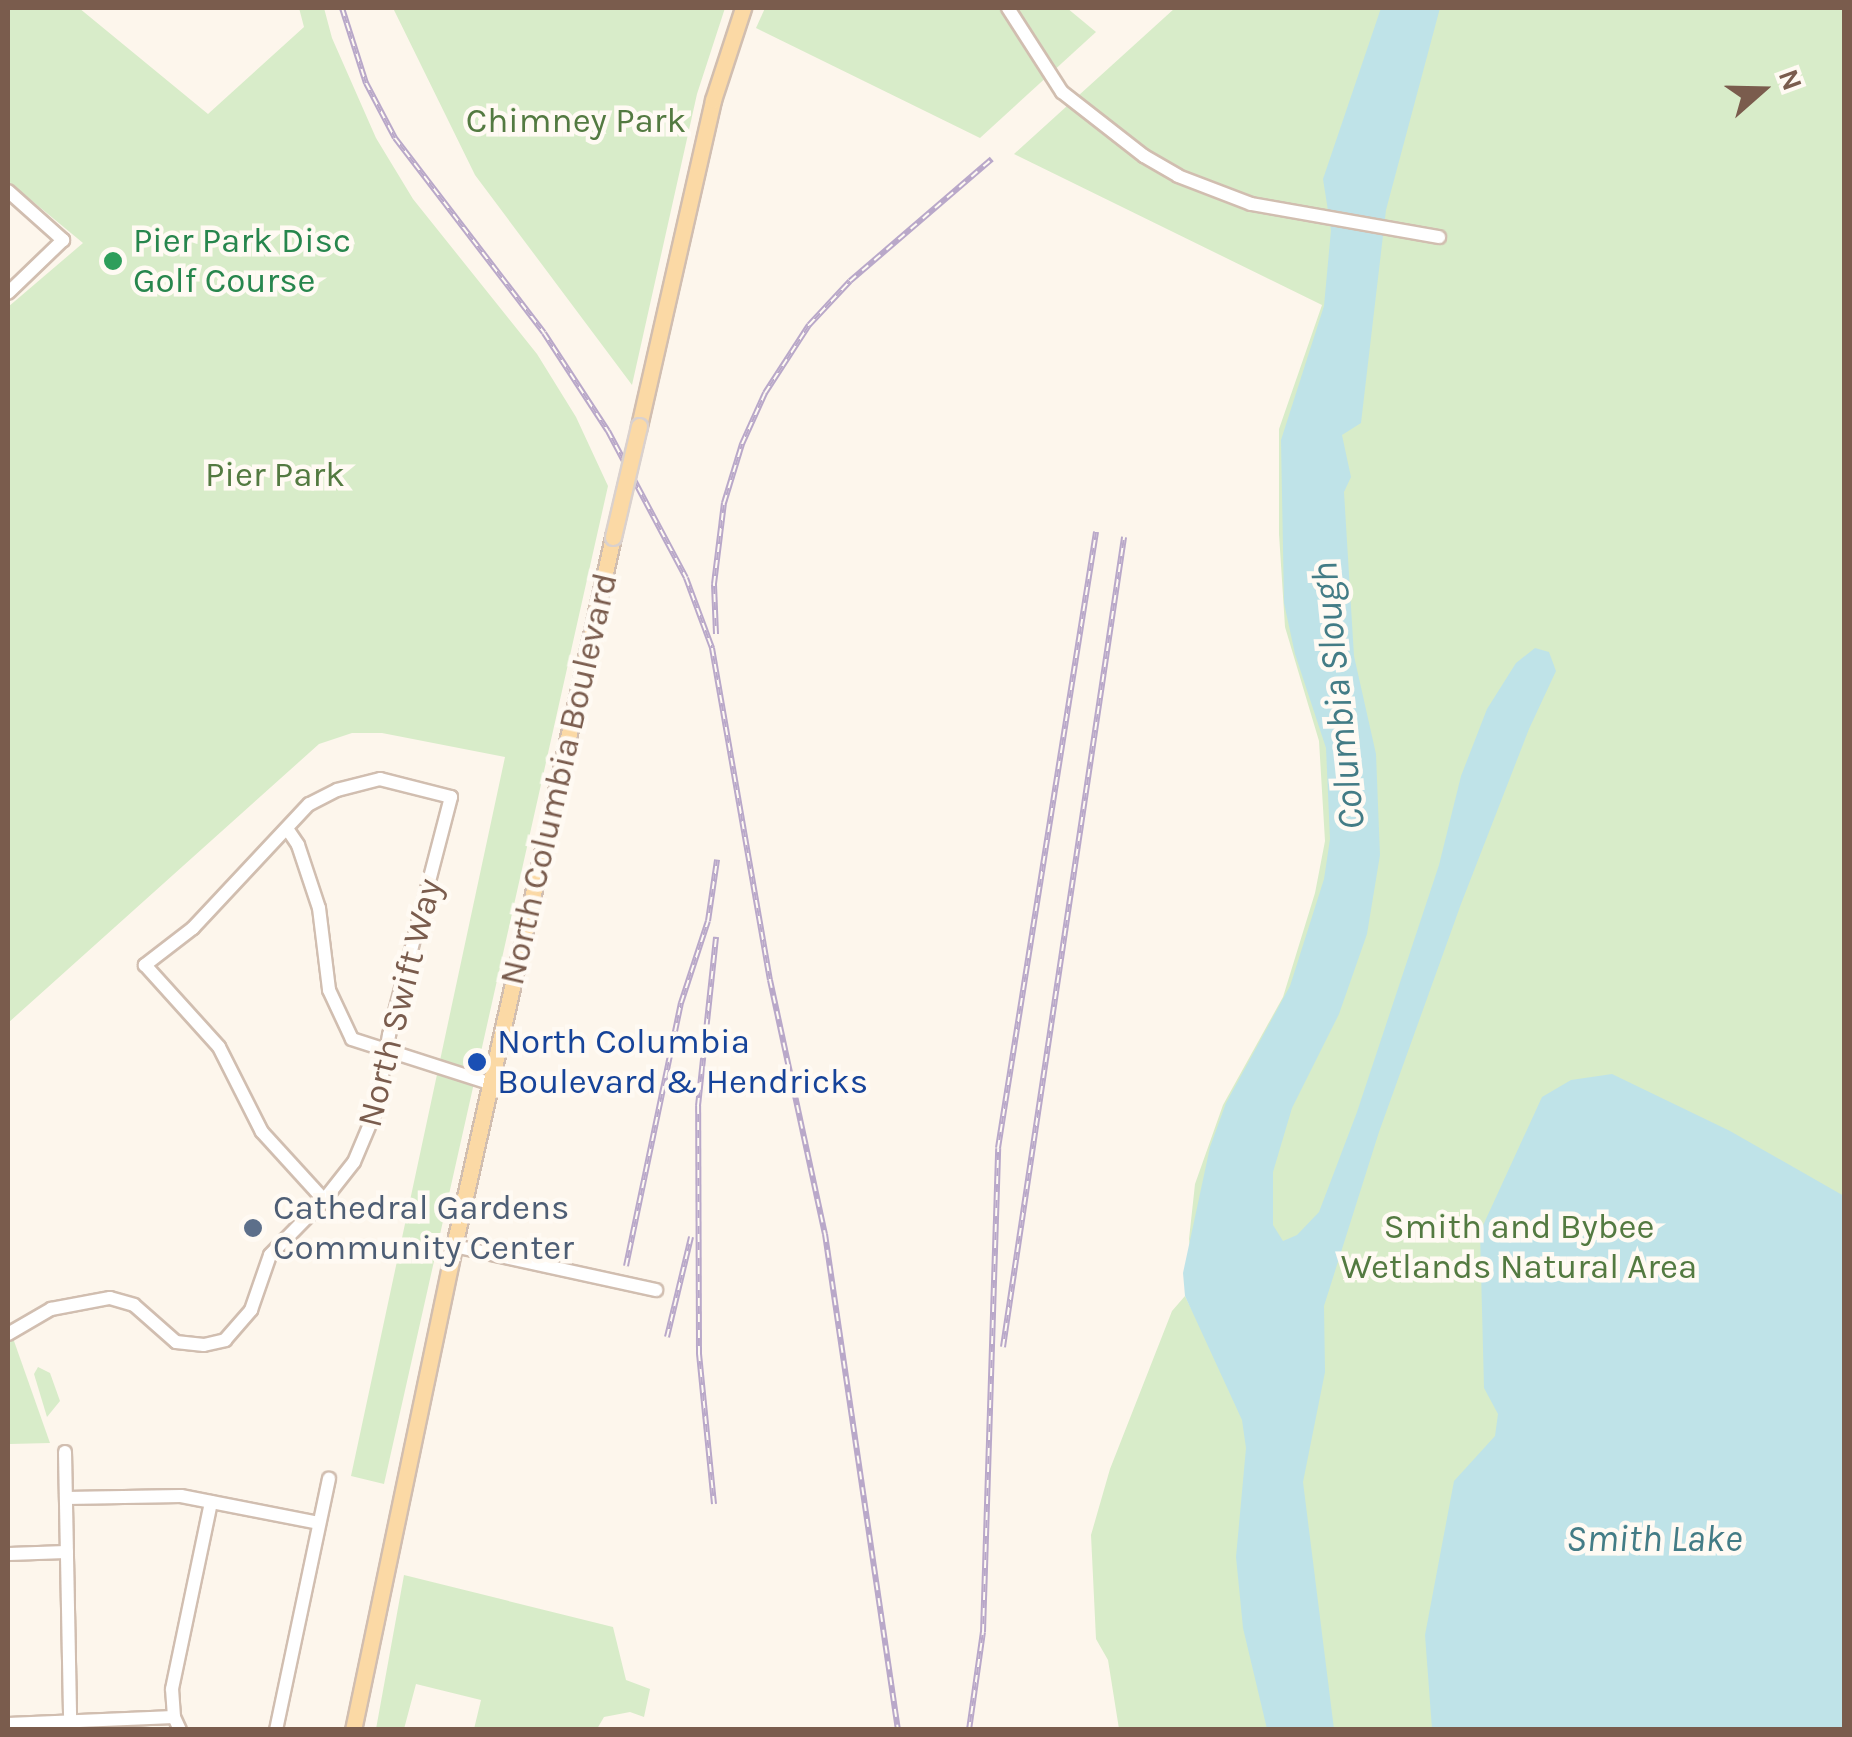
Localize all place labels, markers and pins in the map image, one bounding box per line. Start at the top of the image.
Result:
place label: Pier Park Disc Golf Course [133,220,351,302]
marker: Pier Park Disc Golf Course [102,250,124,272]
place label: North Columbia Boulevard & Hendricks [497,1021,868,1103]
marker: North Columbia Boulevard & Hendricks [466,1051,488,1073]
place label: Cathedral Gardens Community Center [273,1187,574,1269]
marker: Cathedral Gardens Community Center [242,1217,264,1239]

